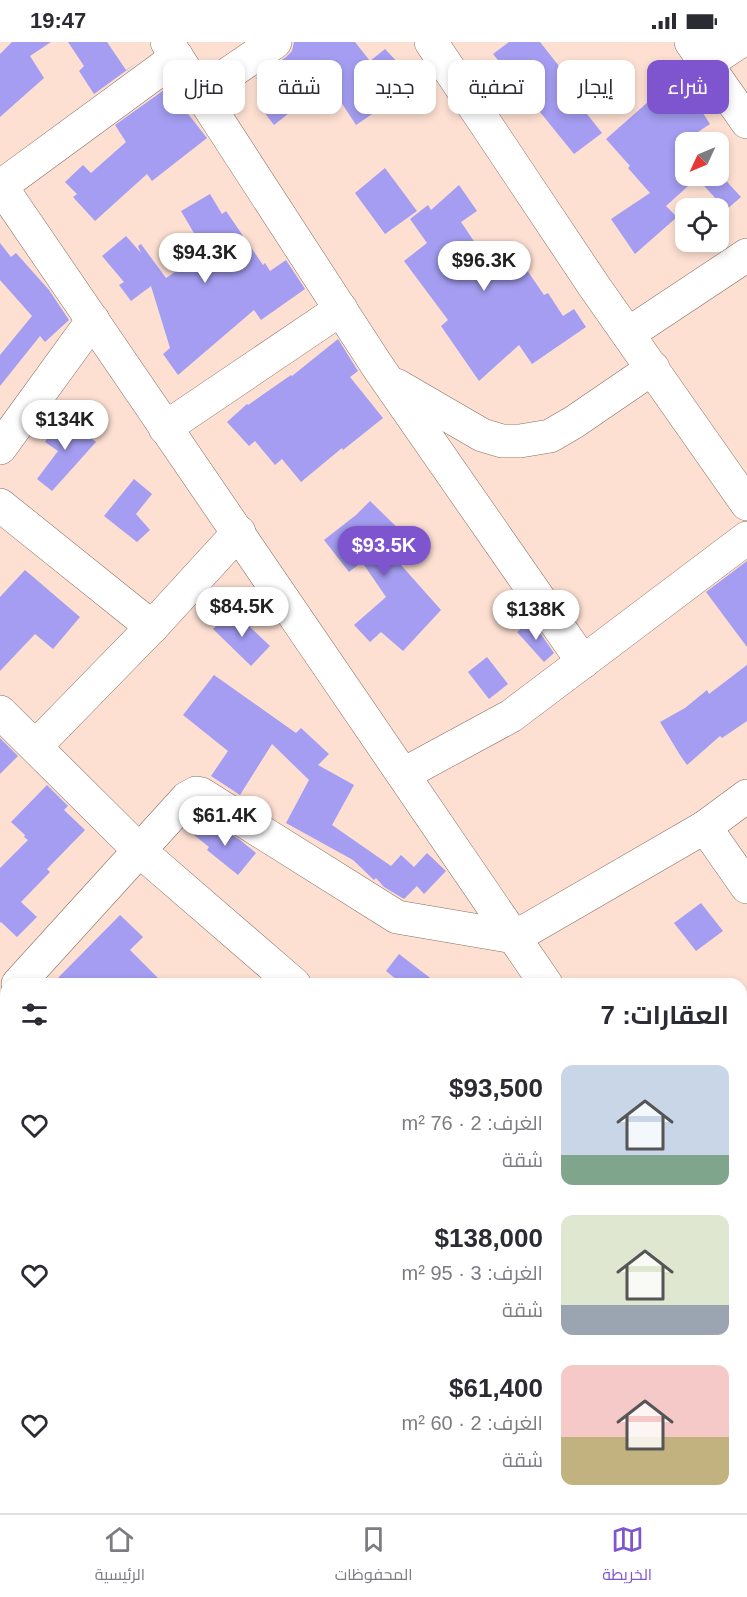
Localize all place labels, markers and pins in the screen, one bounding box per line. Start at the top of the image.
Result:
pin: $94.3K [156,233,254,284]
pin: $96.3K [435,241,533,292]
pin: $134K [23,400,107,451]
pin: $93.5K [335,526,433,577]
pin: $84.5K [193,587,291,638]
pin: $138K [494,590,578,641]
pin: $61.4K [176,796,274,847]

